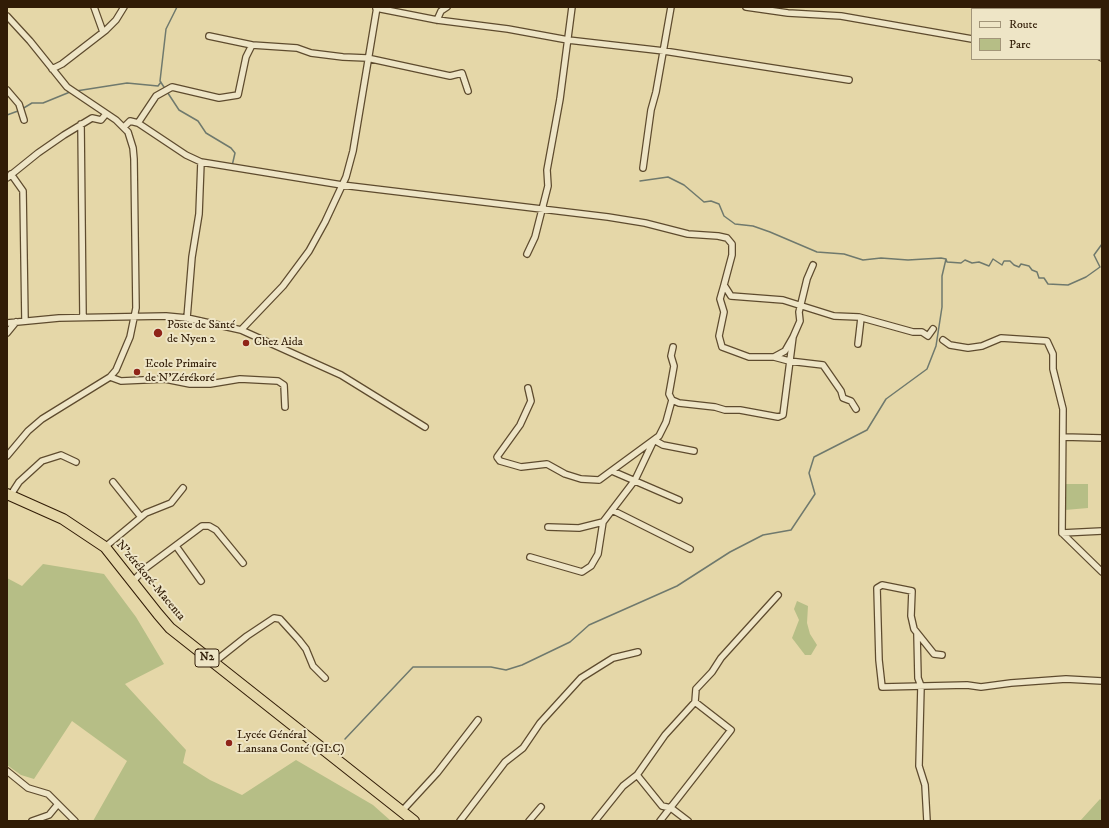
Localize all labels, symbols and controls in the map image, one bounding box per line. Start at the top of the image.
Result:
legend [971,8,1101,60]
text: Route [1009,17,1037,32]
text: Parc [1009,37,1031,52]
place label: Poste de Santé de Nyen 2 [167,319,235,347]
marker: Poste de Santé de Nyen 2 [152,327,164,339]
place label: Chez Aida [254,336,303,350]
marker: Chez Aida [241,338,251,348]
place label: Ecole Primaire de N'Zérékoré [145,358,217,386]
marker: Ecole Primaire de N'Zérékoré [132,367,142,377]
street label: N'zérékoré-Macenta [112,538,188,624]
road number: N2 [195,649,219,667]
place label: Lycée Général Lansana Conté (GLC) [237,729,344,757]
marker: Lycée Général Lansana Conté (GLC) [224,738,234,748]

